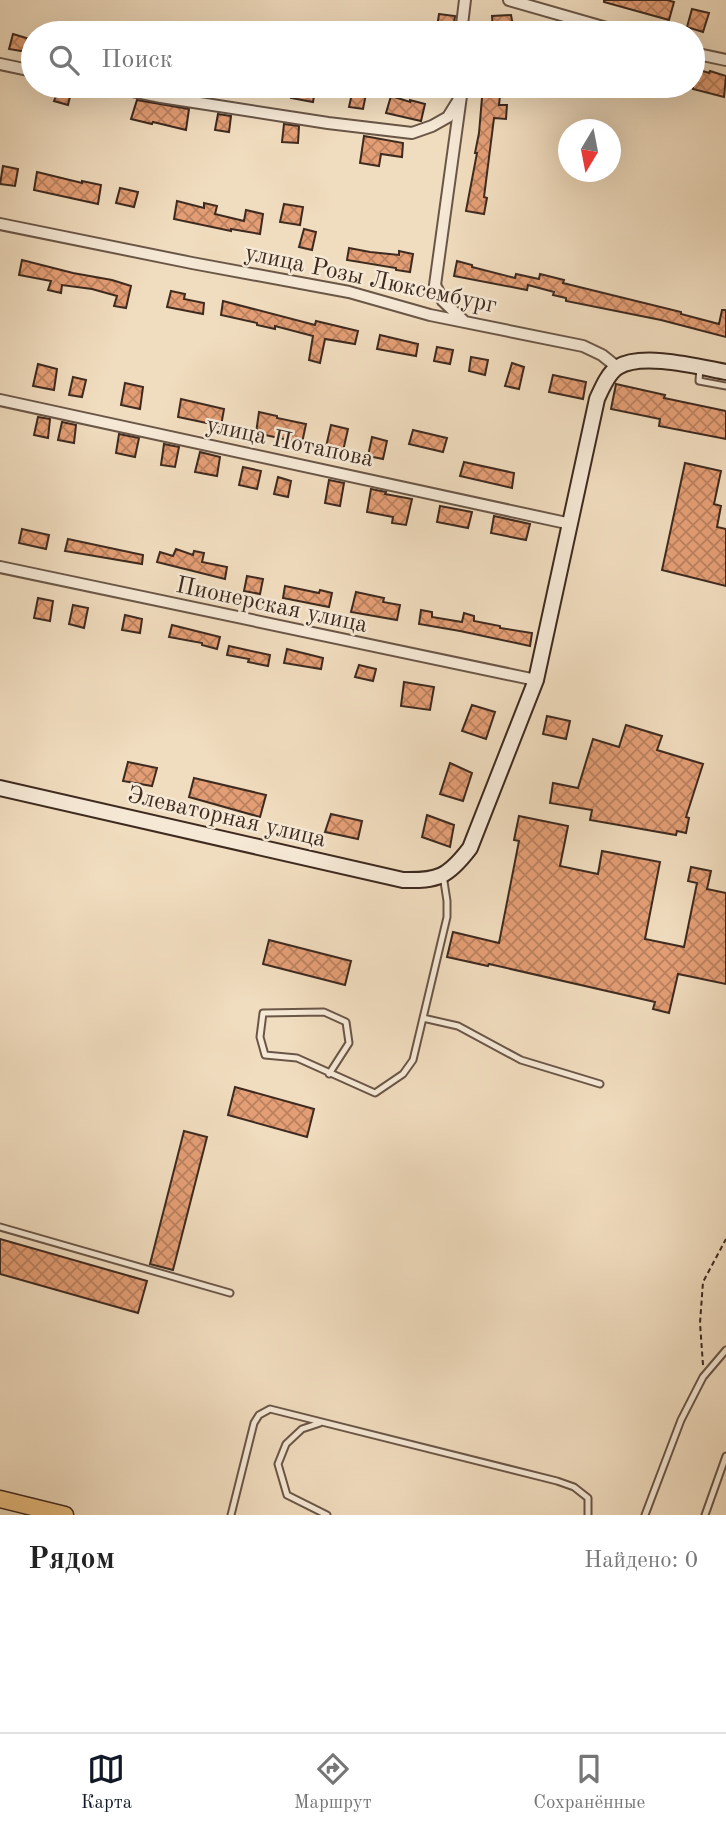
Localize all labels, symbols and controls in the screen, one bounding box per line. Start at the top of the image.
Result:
search box [21,21,705,98]
icon: search [45,41,83,79]
text: Поиск [101,47,173,73]
north arrow [558,119,621,182]
street label: улица Розы Люксембург [242,241,499,318]
street label: улица Потапова [204,413,376,472]
street label: Пионерская улица [174,574,370,638]
street label: Элеваторная улица [125,783,328,853]
text: Рядом [28,1545,115,1575]
text: Найдено: 0 [584,1549,698,1572]
tab: Карта [81,1750,132,1815]
tab: Маршрут [294,1750,372,1815]
tab: Сохранённые [533,1750,645,1815]

